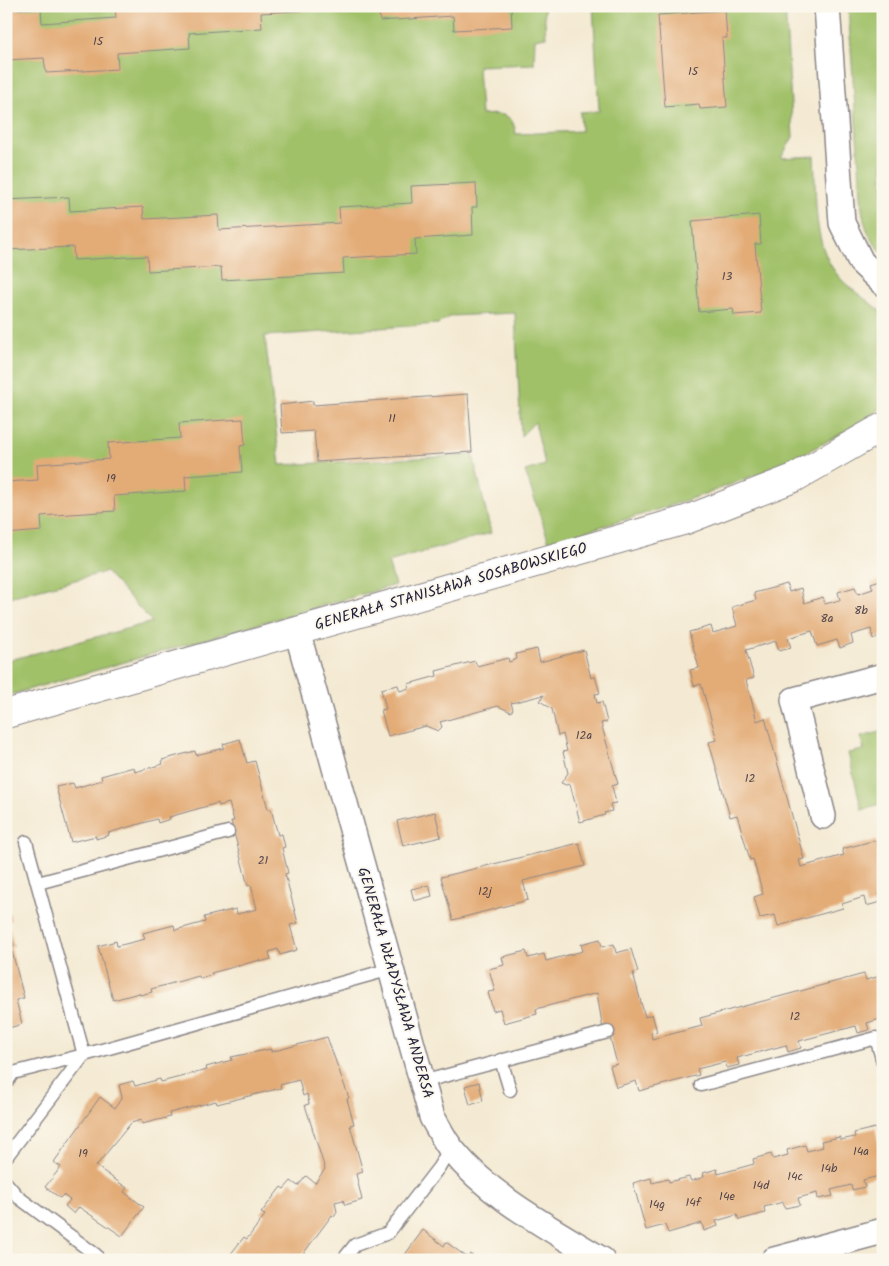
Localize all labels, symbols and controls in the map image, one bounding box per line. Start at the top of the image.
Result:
house number: 15 [93,32,105,51]
house number: 15 [688,62,700,81]
house number: 13 [722,267,732,286]
house number: 11 [388,409,396,428]
house number: 19 [106,469,116,488]
street label: GENERAŁA STANISŁAWA SOSABOWSKIEGO [312,537,590,637]
house number: 8b [854,601,868,620]
house number: 8a [821,609,834,628]
house number: 12a [576,726,593,745]
house number: 12 [745,769,755,788]
house number: 21 [258,851,269,870]
street label: GENERAŁA WŁADYSŁAWA ANDERSA [350,864,440,1102]
house number: 12j [478,882,493,901]
house number: 12 [790,1007,800,1026]
house number: 14a [853,1142,869,1161]
house number: 19 [78,1144,88,1163]
house number: 14b [821,1159,838,1178]
house number: 14c [787,1167,803,1186]
house number: 14d [753,1176,770,1195]
house number: 14e [719,1187,735,1206]
house number: 14f [686,1193,702,1212]
house number: 14g [649,1195,665,1214]

